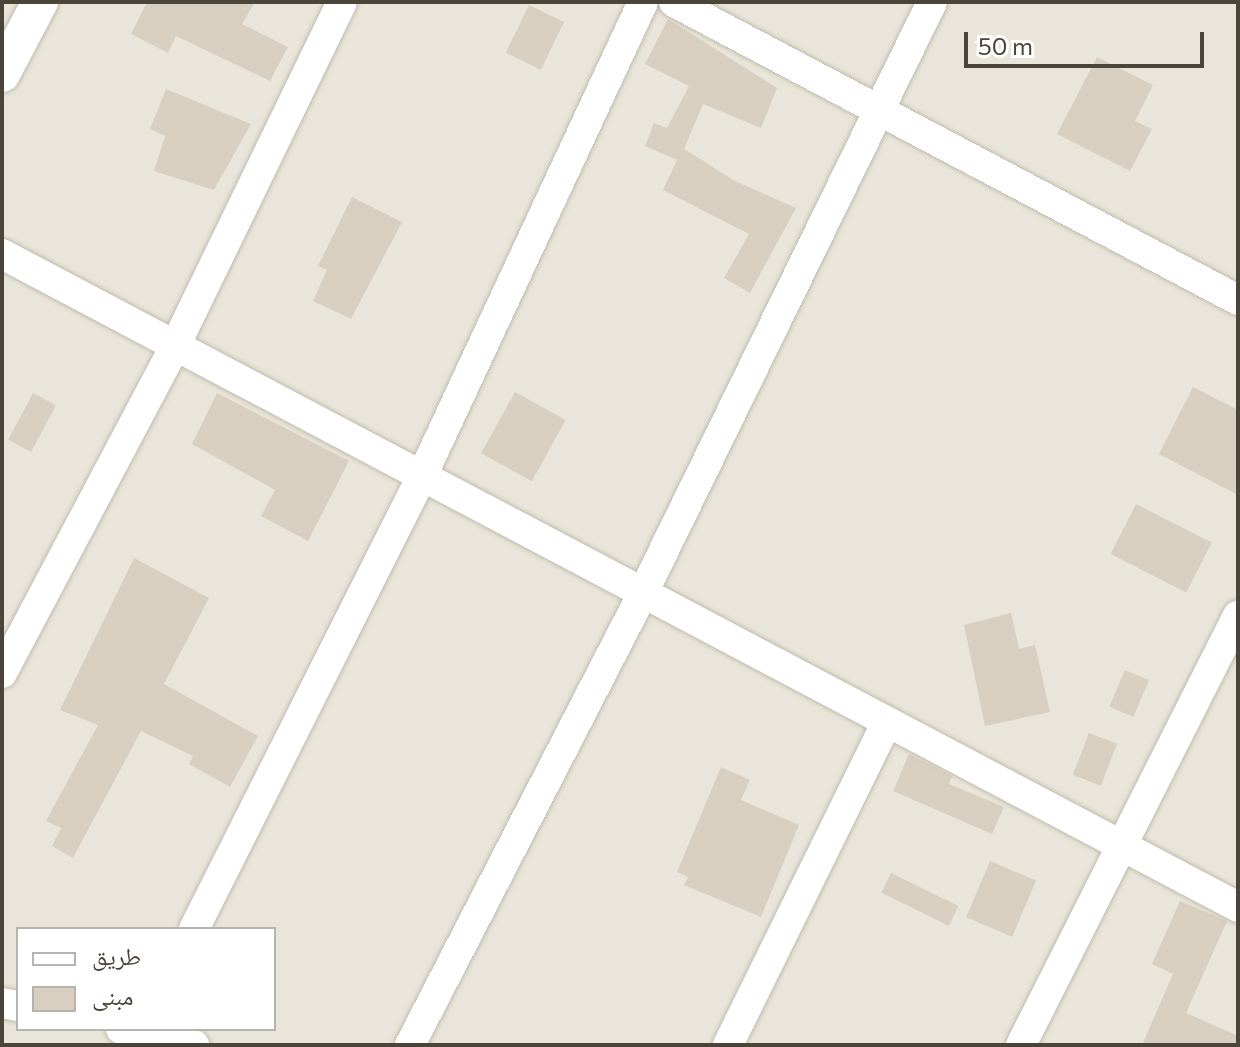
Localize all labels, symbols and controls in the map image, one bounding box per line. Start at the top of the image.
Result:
scale bar [968,16,1208,66]
text: 50 m [978,31,1033,60]
legend [16,927,276,1031]
text: طريق [92,941,141,970]
text: مبنى [92,981,133,1010]

